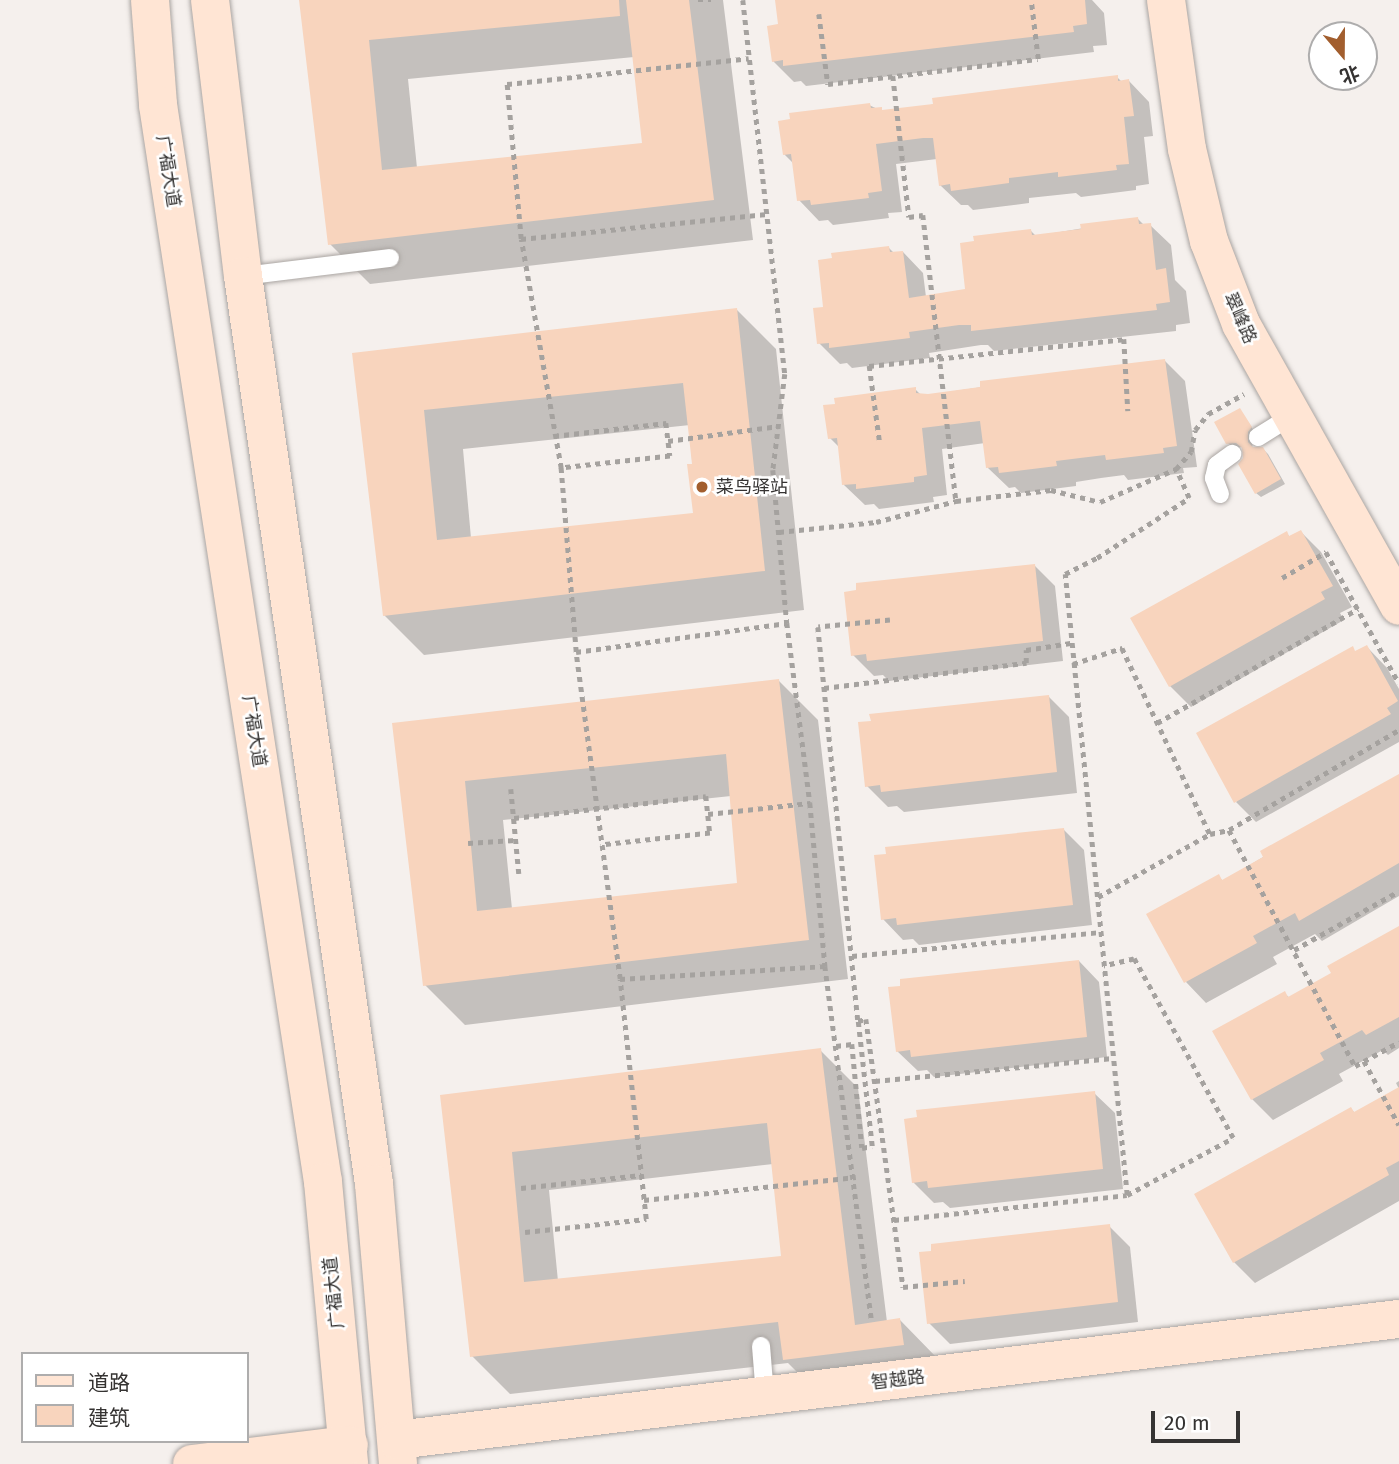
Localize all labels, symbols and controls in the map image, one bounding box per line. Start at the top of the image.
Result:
north arrow [1308,21,1378,91]
text: 北 [1337,60,1363,88]
street label: 广福大道 [152,134,184,208]
street label: 翠峰路 [1219,289,1261,347]
place label: 菜鸟驿站 [716,476,788,498]
marker: 菜鸟驿站 [694,479,710,495]
street label: 广福大道 [238,694,270,768]
street label: 广福大道 [319,1256,349,1330]
legend [21,1352,248,1443]
street label: 智越路 [870,1366,926,1394]
text: 道路 [88,1370,130,1396]
scale bar [1154,1398,1243,1442]
text: 建筑 [88,1405,130,1431]
text: 20 m [1164,1410,1210,1436]

